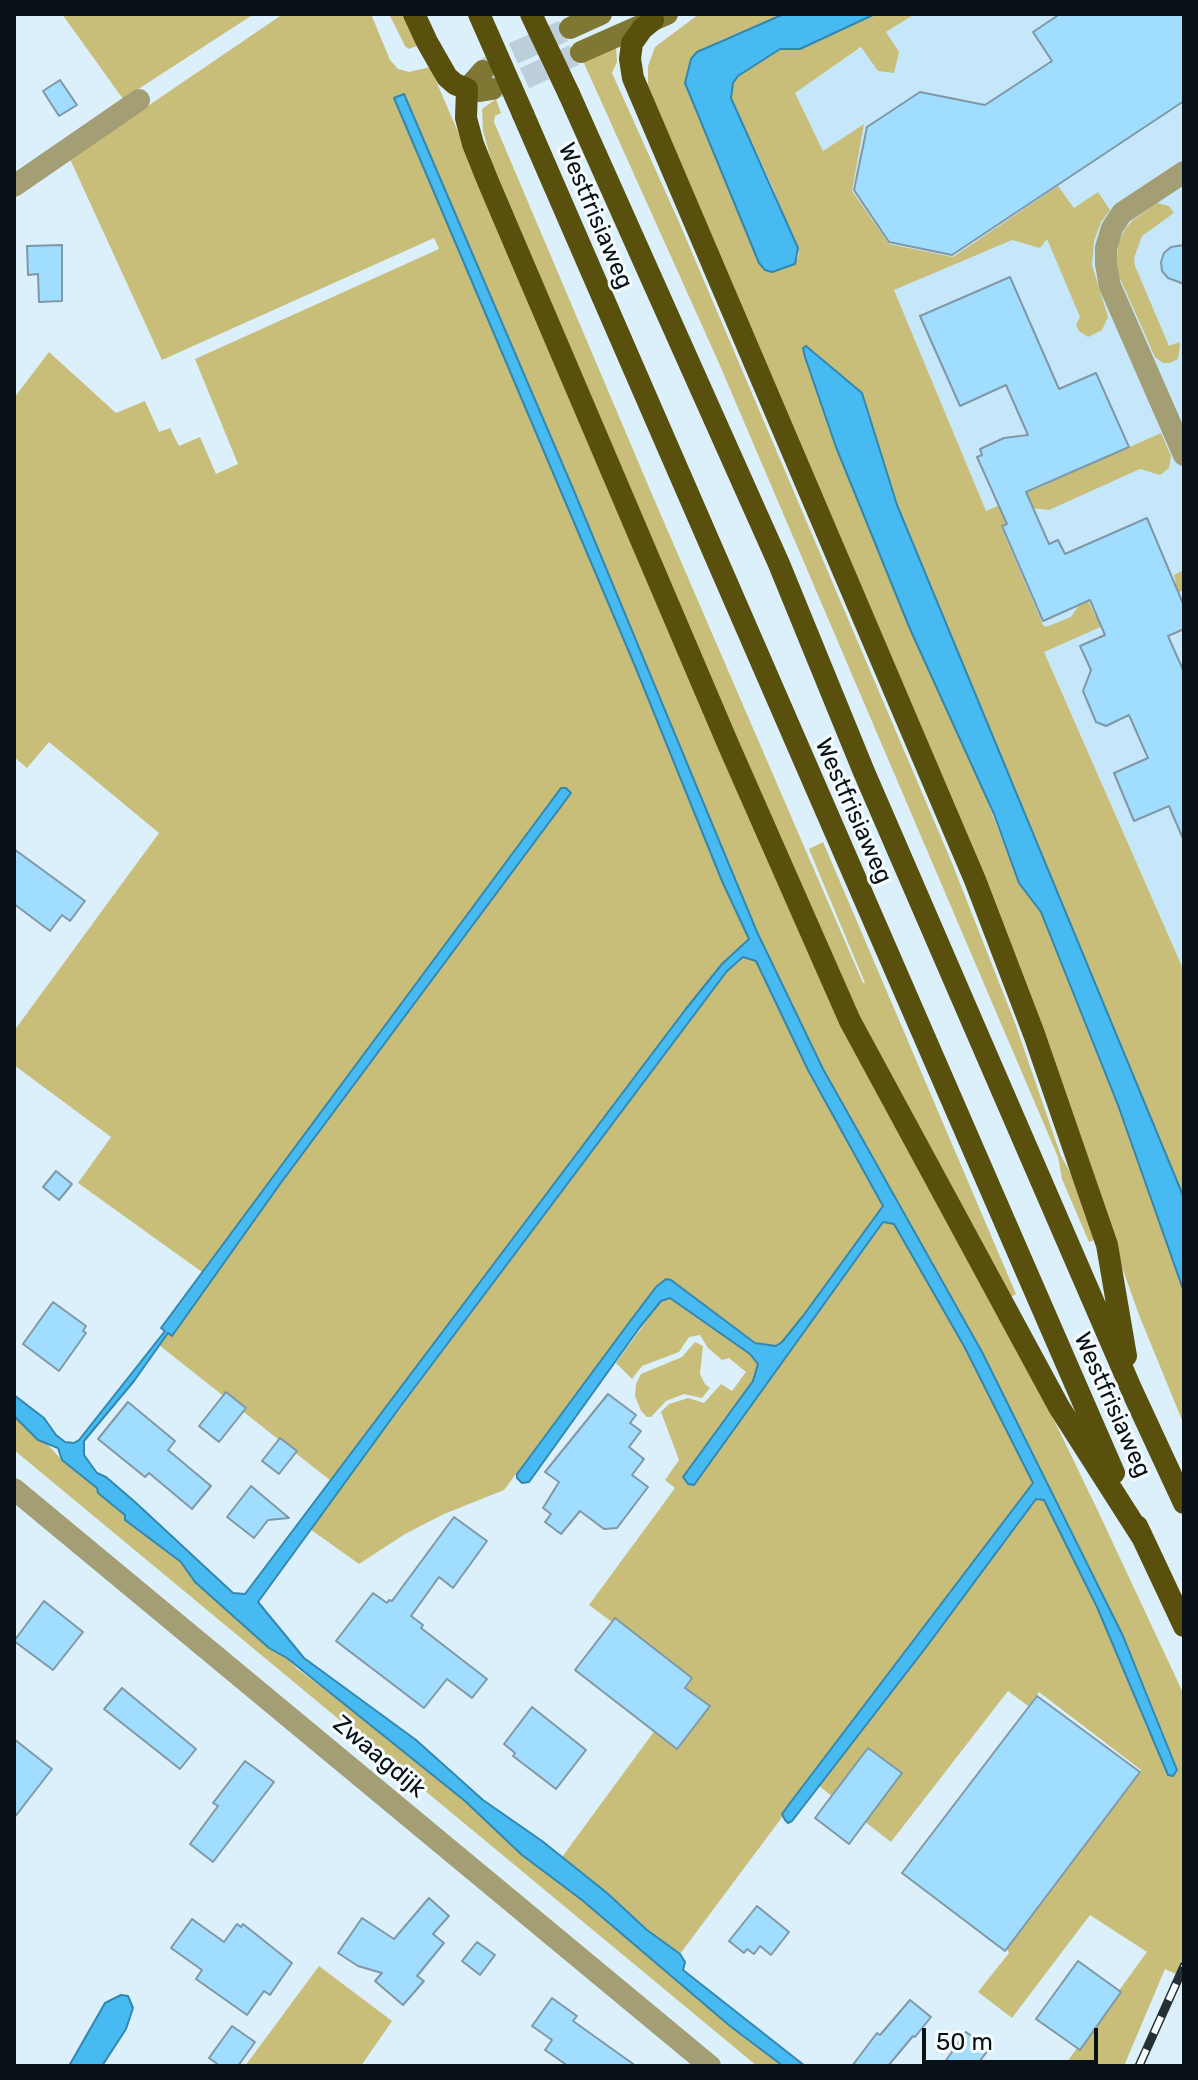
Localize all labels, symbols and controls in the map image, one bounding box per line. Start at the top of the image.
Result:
street label: Westfrisiaweg [551,139,639,293]
street label: Westfrisiaweg [808,734,898,888]
street label: Westfrisiaweg [1067,1328,1157,1482]
street label: Zwaagdijk [327,1710,431,1804]
scale bar [926,2012,1102,2062]
text: 50 m [936,2028,993,2056]

